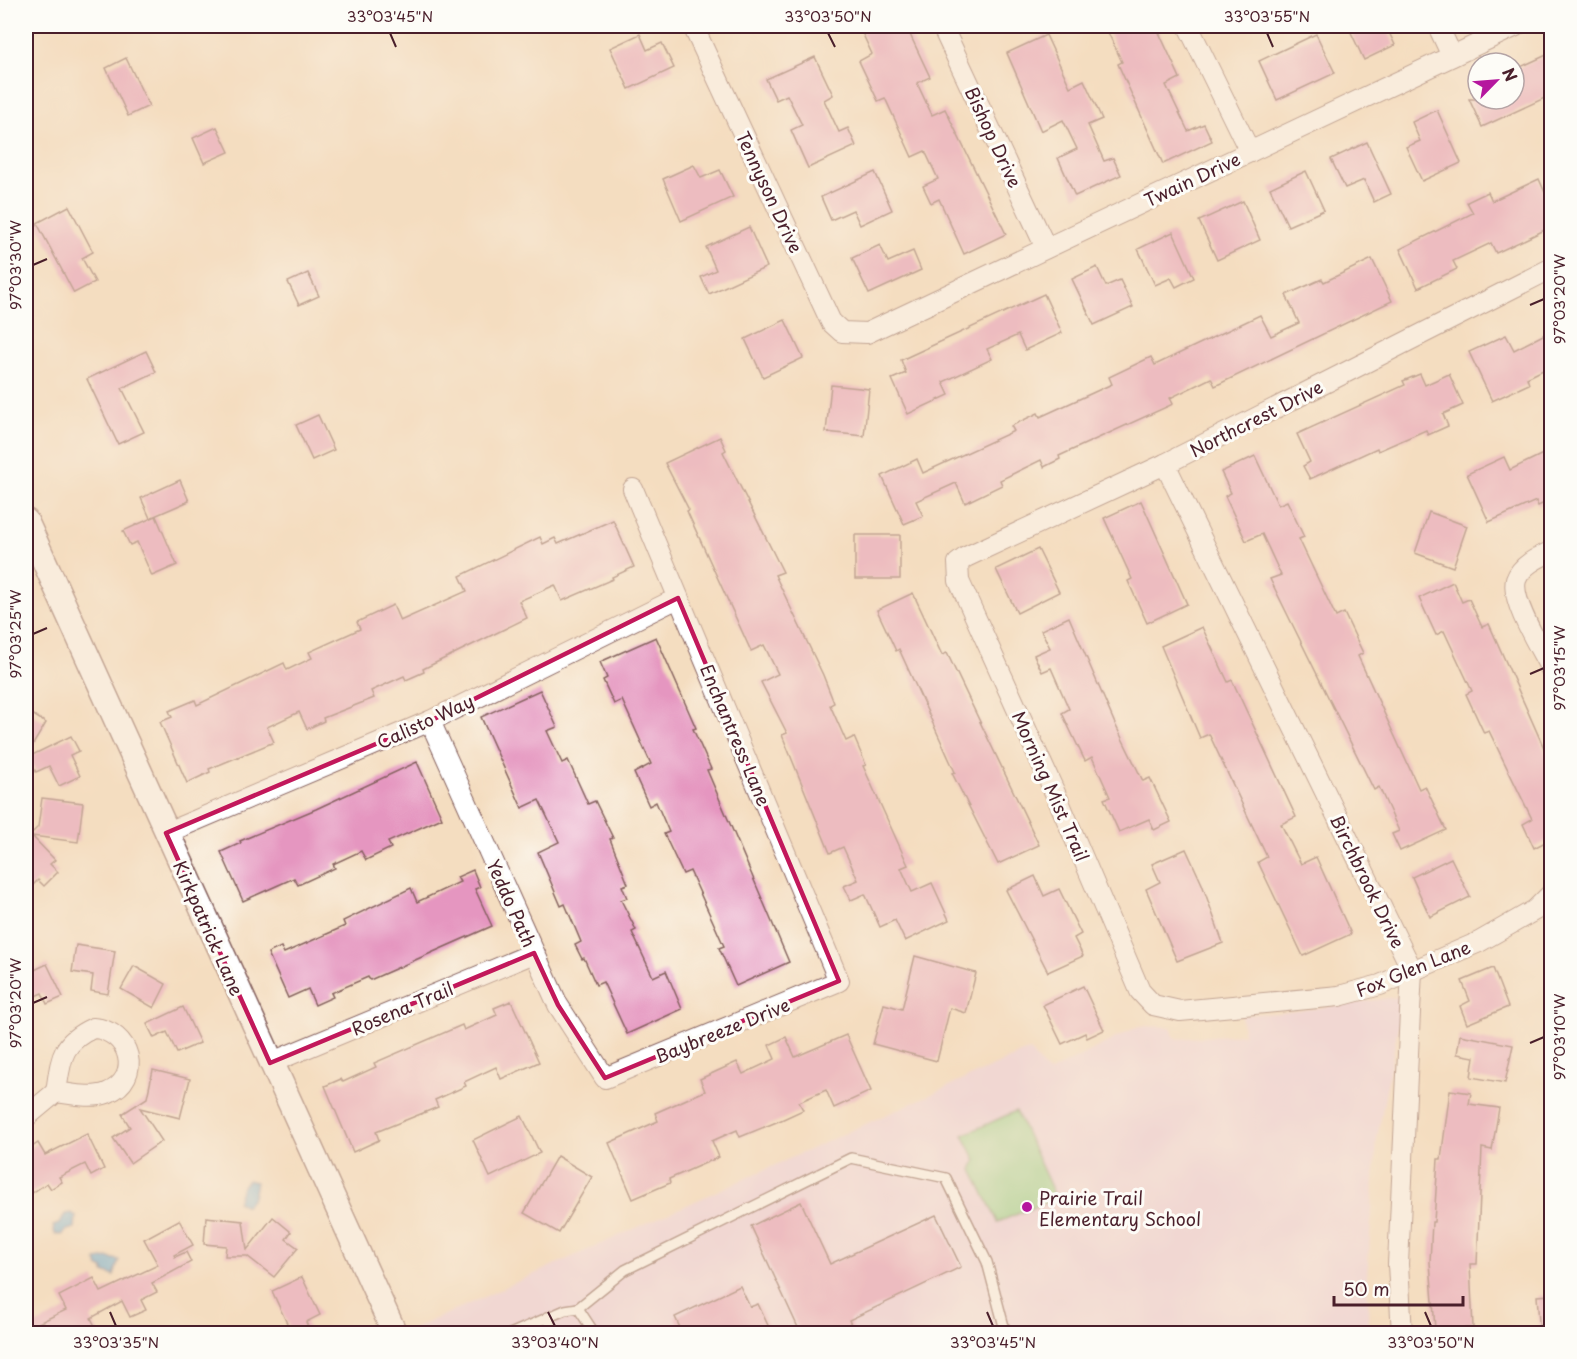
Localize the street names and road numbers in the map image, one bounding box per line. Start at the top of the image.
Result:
street label: Bishop Drive [959,82,1029,192]
street label: Tennyson Drive [730,127,810,257]
street label: Twain Drive [1139,145,1245,213]
street label: Northcrest Drive [1185,373,1327,463]
street label: Enchantress Lane [694,660,778,810]
street label: Calisto Way [372,687,478,755]
street label: Morning Mist Trail [1006,706,1096,866]
street label: Birchbrook Drive [1324,810,1412,952]
street label: Yeddo Path [481,855,543,951]
street label: Kirkpatrick Lane [167,856,251,1000]
street label: Fox Glen Lane [1352,933,1474,1003]
street label: Rosena Trail [347,974,457,1042]
street label: Baybreeze Drive [650,991,794,1069]

